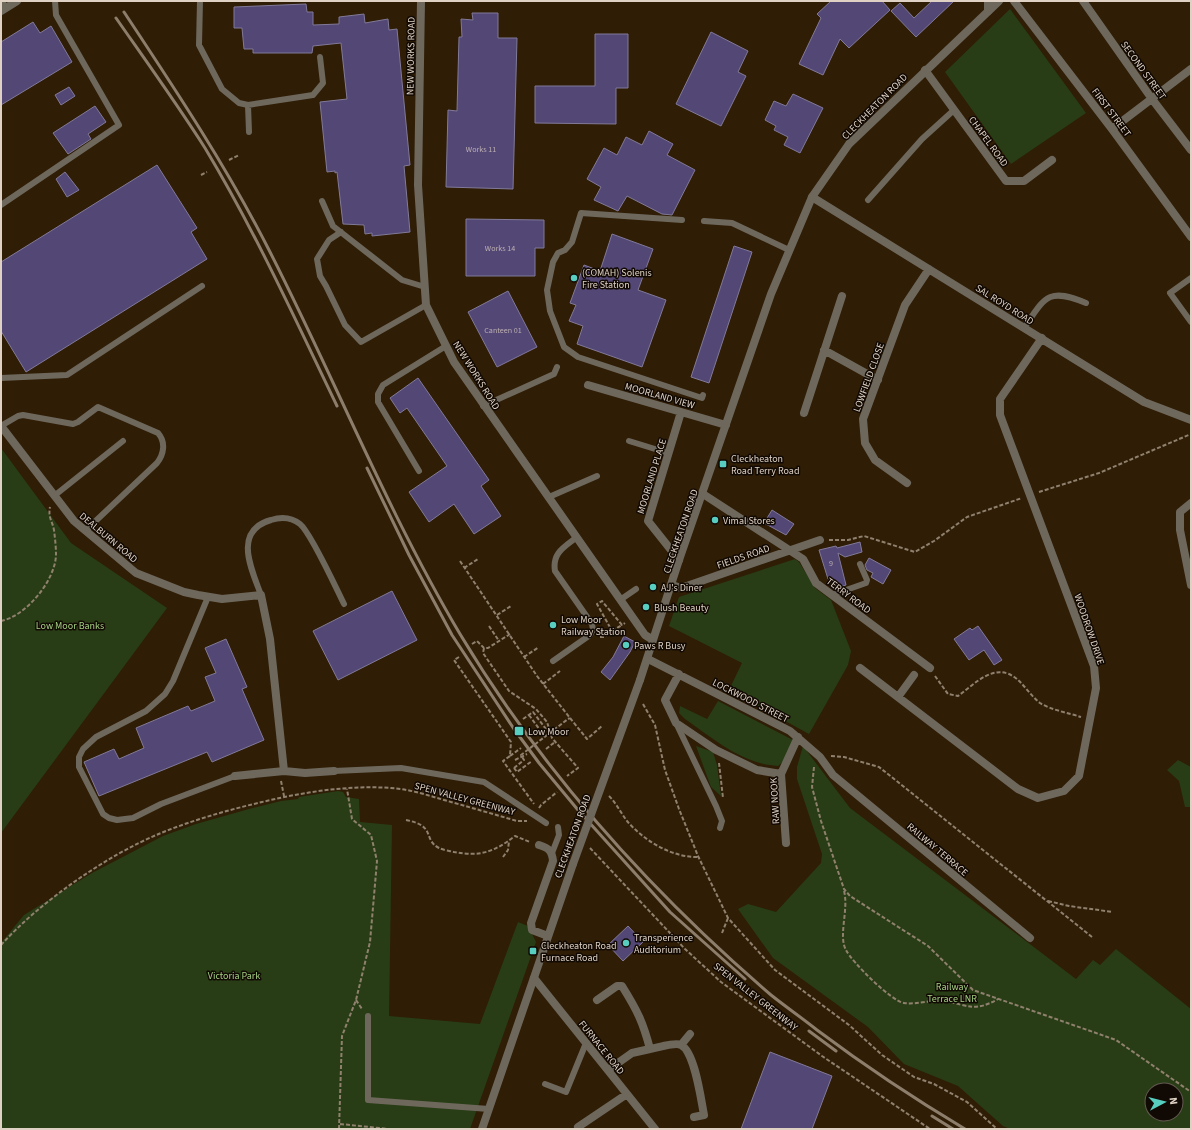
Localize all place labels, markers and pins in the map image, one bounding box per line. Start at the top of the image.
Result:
place label: (COMAH) Solenis Fire Station [582,266,652,292]
marker: (COMAH) Solenis Fire Station [569,273,579,283]
place label: Cleckheaton Road Terry Road [731,452,799,478]
marker: Cleckheaton Road Terry Road [718,459,728,469]
place label: Vimal Stores [723,514,775,528]
marker: Vimal Stores [710,515,720,525]
place label: AJ's Diner [661,581,703,595]
marker: AJ's Diner [648,582,658,592]
place label: Blush Beauty [654,601,709,615]
marker: Blush Beauty [641,602,651,612]
place label: Low Moor Railway Station [561,613,625,639]
marker: Low Moor Railway Station [548,620,558,630]
place label: Paws R Busy [634,639,686,653]
marker: Paws R Busy [621,640,631,650]
marker: Low Moor [513,725,525,737]
place label: Low Moor [528,725,569,739]
place label: Transperience Auditorium [634,931,693,957]
marker: Transperience Auditorium [621,938,631,948]
place label: Cleckheaton Road Furnace Road [541,939,617,965]
marker: Cleckheaton Road Furnace Road [528,946,538,956]

